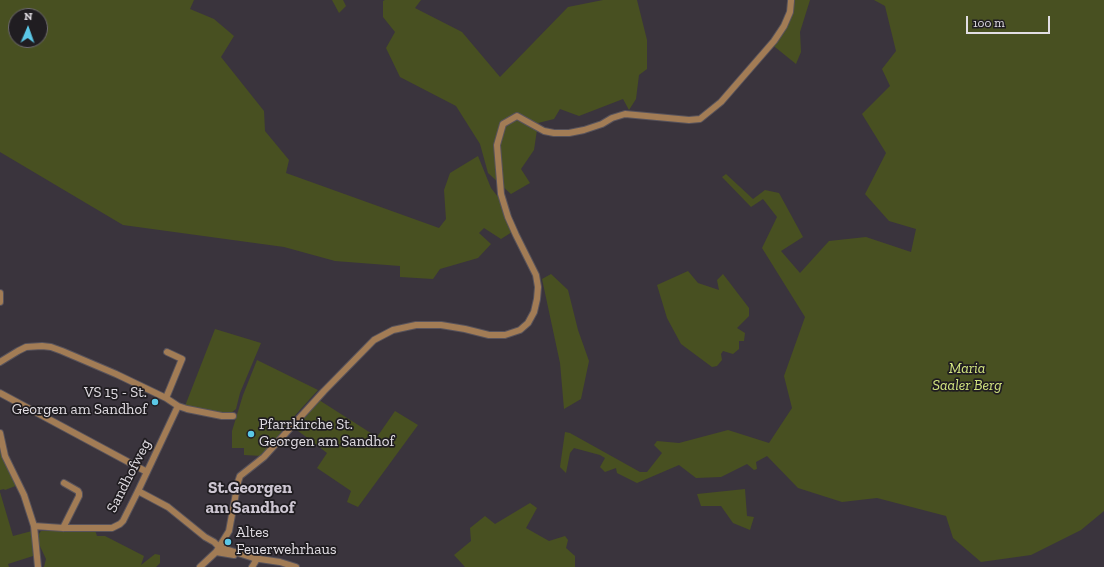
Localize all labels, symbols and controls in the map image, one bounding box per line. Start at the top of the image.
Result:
north arrow [8,8,48,48]
scale bar [968,8,1052,34]
text: N [24,10,33,23]
text: 100 m [973,16,1005,30]
park label: Maria Saaler Berg [932,360,1002,395]
place label: VS 15 - St. Georgen am Sandhof [12,384,147,419]
marker: VS 15 - St. Georgen am Sandhof [150,397,160,407]
place label: Pfarrkirche St. Georgen am Sandhof [259,416,394,451]
marker: Pfarrkirche St. Georgen am Sandhof [246,429,256,439]
street label: Sandhofweg [103,436,155,516]
district label: St.Georgen am Sandhof [205,478,295,518]
place label: Altes Feuerwehrhaus [236,524,336,559]
marker: Altes Feuerwehrhaus [223,537,233,547]

